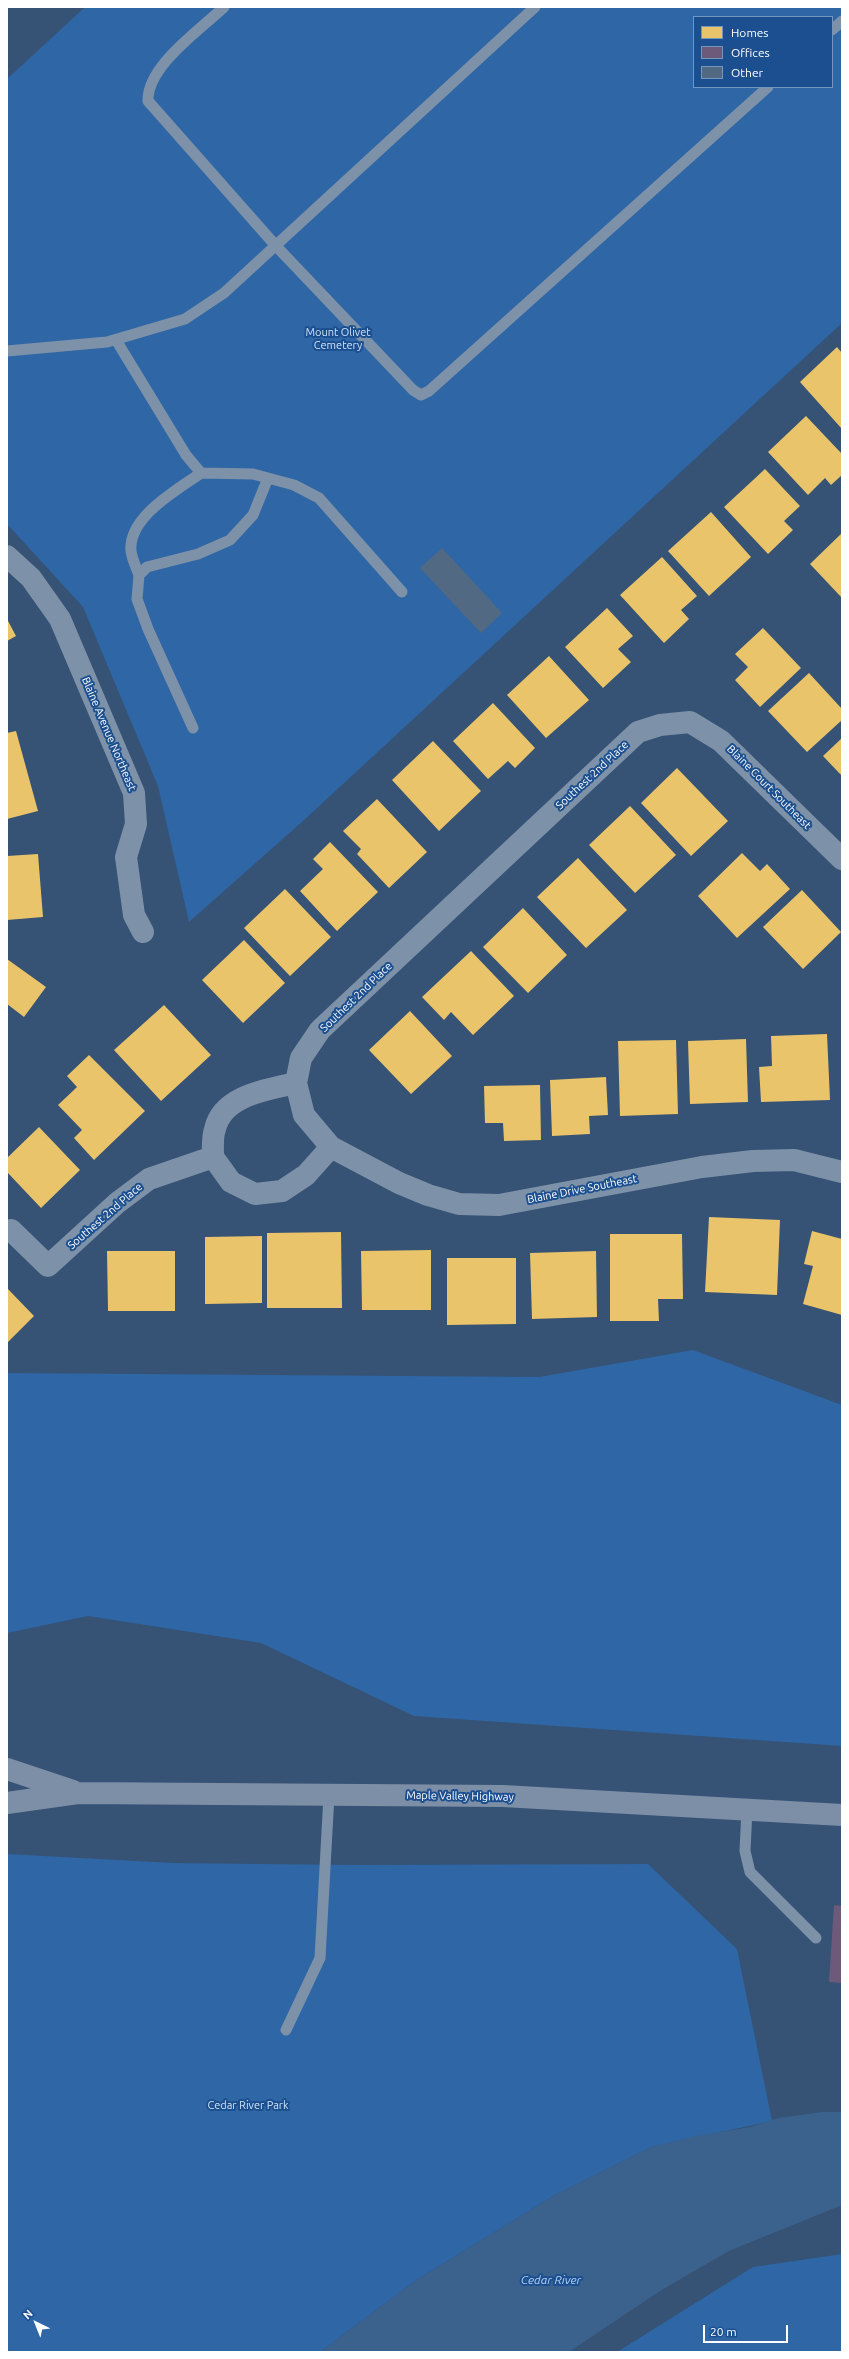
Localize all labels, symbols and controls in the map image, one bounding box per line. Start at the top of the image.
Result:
legend [693,16,833,88]
text: Homes [731,26,769,39]
text: Offices [731,46,770,59]
text: Other [731,66,763,79]
park label: Mount Olivet Cemetery [305,325,371,351]
street label: Blaine Avenue Northeast [79,675,139,793]
street label: Southest 2nd Place [553,738,631,812]
street label: Blaine Court Southeast [724,742,814,832]
street label: Southest 2nd Place [317,959,395,1035]
street label: Blaine Drive Southeast [526,1172,638,1206]
street label: Southest 2nd Place [65,1180,145,1252]
street label: Maple Valley Highway [406,1788,514,1804]
park label: Cedar River Park [207,2098,289,2112]
water label: Cedar River [521,2273,581,2287]
north arrow [16,2303,56,2343]
text: N [21,2307,35,2321]
scale bar [705,2317,790,2343]
text: 20 m [710,2325,737,2338]

